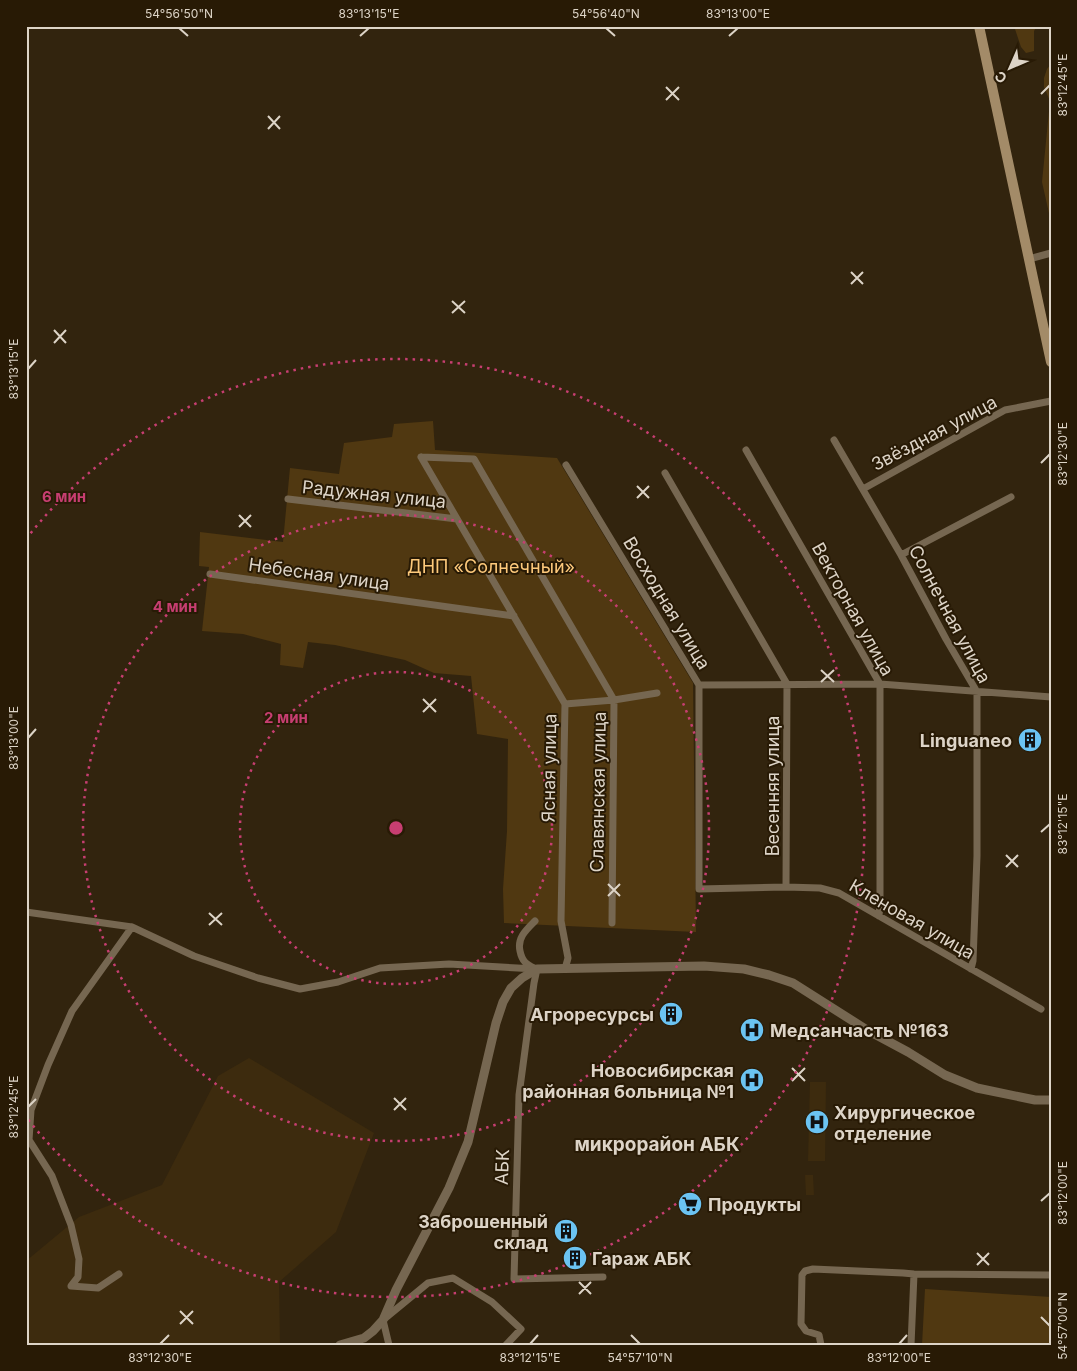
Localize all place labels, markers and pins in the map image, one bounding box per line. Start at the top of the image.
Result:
building icon: Linguaneo [1017,727,1043,753]
place label: Linguaneo [920,730,1012,751]
centre of rings [387,819,405,837]
building icon: Агроресурсы [658,1001,684,1027]
place label: Агроресурсы [530,1004,654,1025]
hospital icon: Медсанчасть №163 [739,1017,765,1043]
place label: Медсанчасть №163 [770,1020,949,1041]
place label: Новосибирская районная больница №1 [522,1060,734,1102]
hospital icon: Новосибирская районная больница №1 [739,1067,765,1093]
place label: Хирургическое отделение [834,1102,975,1144]
hospital icon: Хирургическое отделение [804,1109,830,1135]
supermarket icon: Продукты [677,1191,703,1217]
place label: Продукты [708,1194,801,1215]
place label: Заброшенный склад [418,1211,548,1253]
building icon: Заброшенный склад [553,1218,579,1244]
building icon: Гараж АБК [562,1245,588,1271]
place label: Гараж АБК [592,1248,691,1269]

